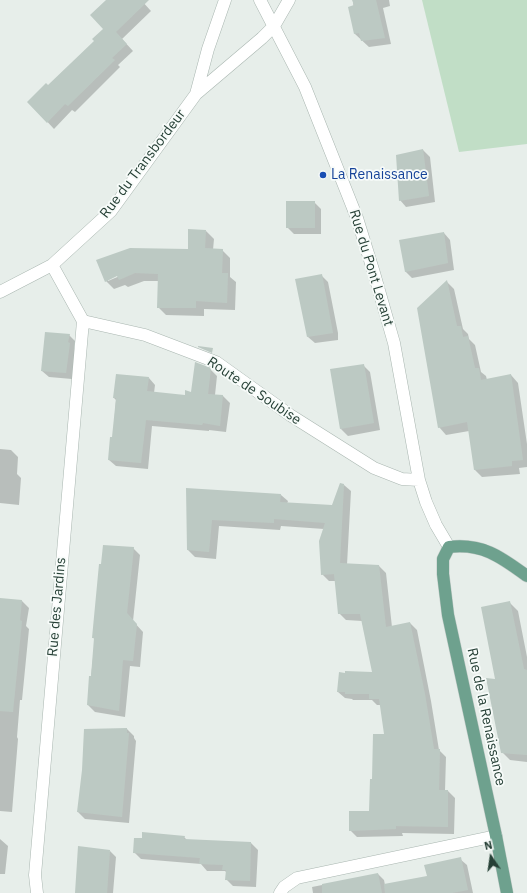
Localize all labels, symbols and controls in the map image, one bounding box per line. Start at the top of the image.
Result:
street label: Rue du Transbordeur [97,106,189,222]
place label: La Renaissance [331,167,428,183]
marker: La Renaissance [318,170,328,180]
street label: Rue du Pont Levant [345,208,397,328]
street label: Route de Soubise [204,353,304,429]
street label: Rue des Jardins [44,557,70,657]
street label: Rue de la Renaissance [463,646,509,788]
north arrow [471,837,511,877]
text: N [483,838,494,853]

